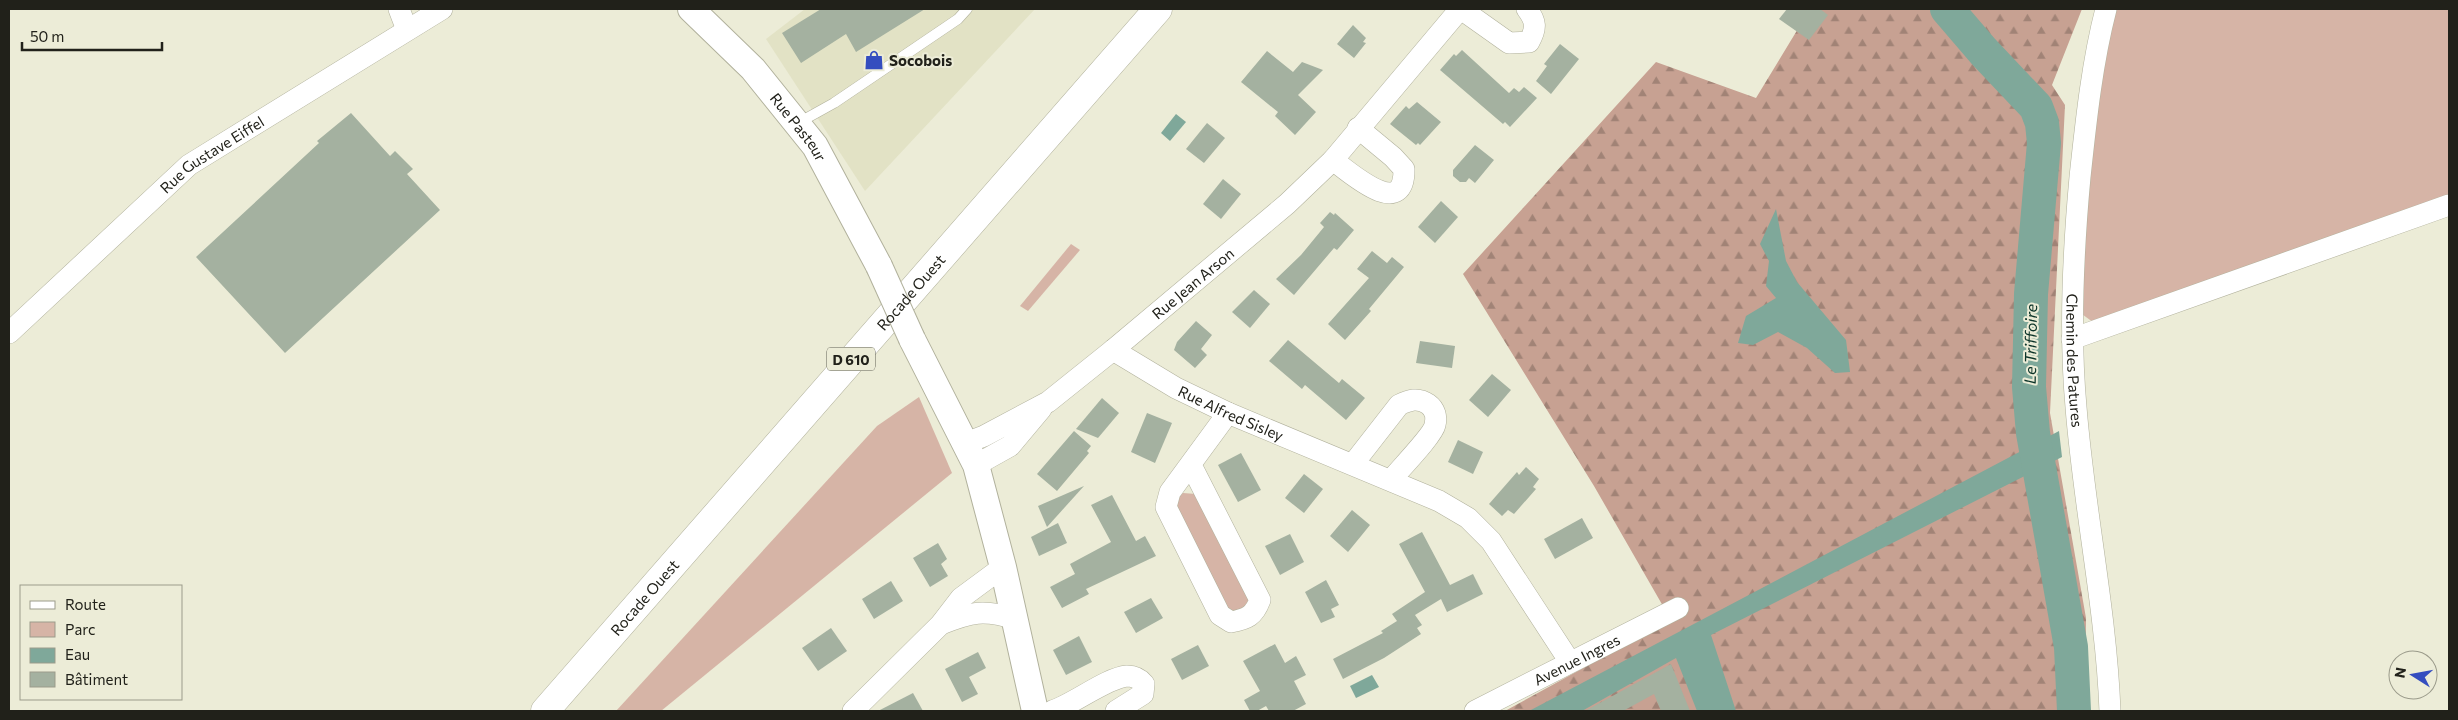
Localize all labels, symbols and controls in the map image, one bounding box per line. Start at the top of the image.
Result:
scale bar [22,20,162,52]
text: 50 m [30,27,64,45]
shop icon: Socobois [863,49,885,71]
place label: Socobois [889,51,952,69]
street label: Rue Pasteur [767,89,830,164]
street label: Rue Gustave Eiffel [156,112,267,197]
street label: Rue Jean Arson [1148,244,1237,323]
street label: Rocade Ouest [873,251,949,334]
street label: Chemin des Patures [2063,293,2087,428]
water label: Le Triffoire [2020,303,2040,384]
road number: D 610 [827,348,875,370]
street label: Rue Alfred Sisley [1176,382,1286,444]
street label: Rocade Ouest [606,556,682,639]
legend [20,585,182,700]
text: Route [65,595,106,613]
text: Parc [65,620,95,638]
street label: Avenue Ingres [1531,630,1623,689]
text: Eau [65,645,90,663]
north arrow [2388,650,2438,700]
text: N [2390,666,2409,679]
text: Bâtiment [65,670,128,688]

